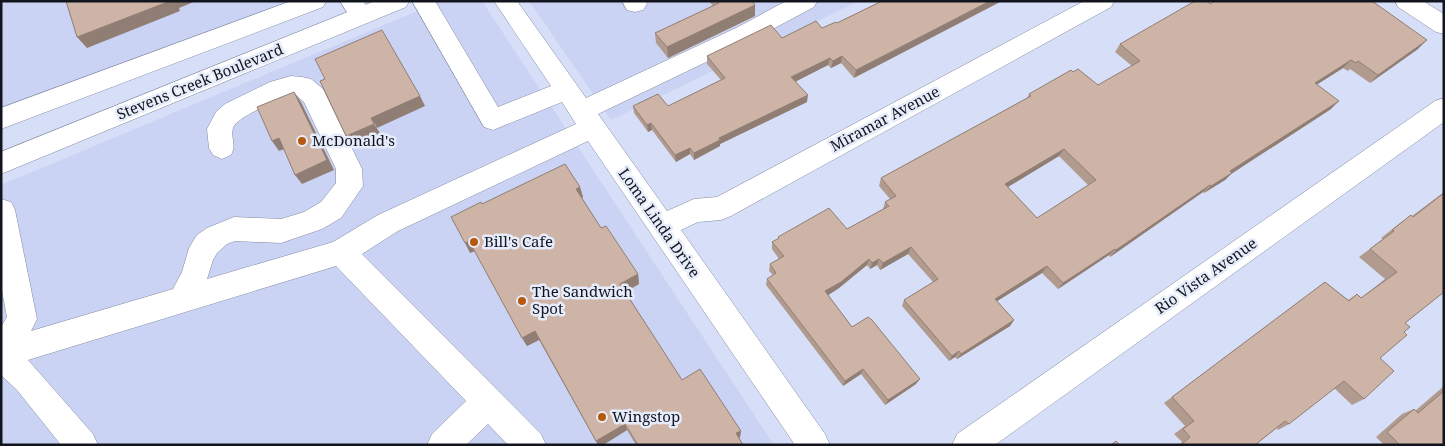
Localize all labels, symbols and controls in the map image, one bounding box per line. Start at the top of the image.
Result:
street label: Stevens Creek Boulevard [114,39,286,124]
street label: Miramar Avenue [826,81,943,155]
place label: McDonald's [312,130,395,150]
marker: McDonald's [296,135,308,147]
street label: Loma Linda Drive [615,164,705,281]
place label: Bill's Cafe [484,231,553,251]
street label: Rio Vista Avenue [1150,233,1260,318]
marker: Bill's Cafe [468,236,480,248]
place label: The Sandwich Spot [532,281,633,318]
marker: The Sandwich Spot [516,295,528,307]
place label: Wingstop [612,406,680,426]
marker: Wingstop [596,411,608,423]

